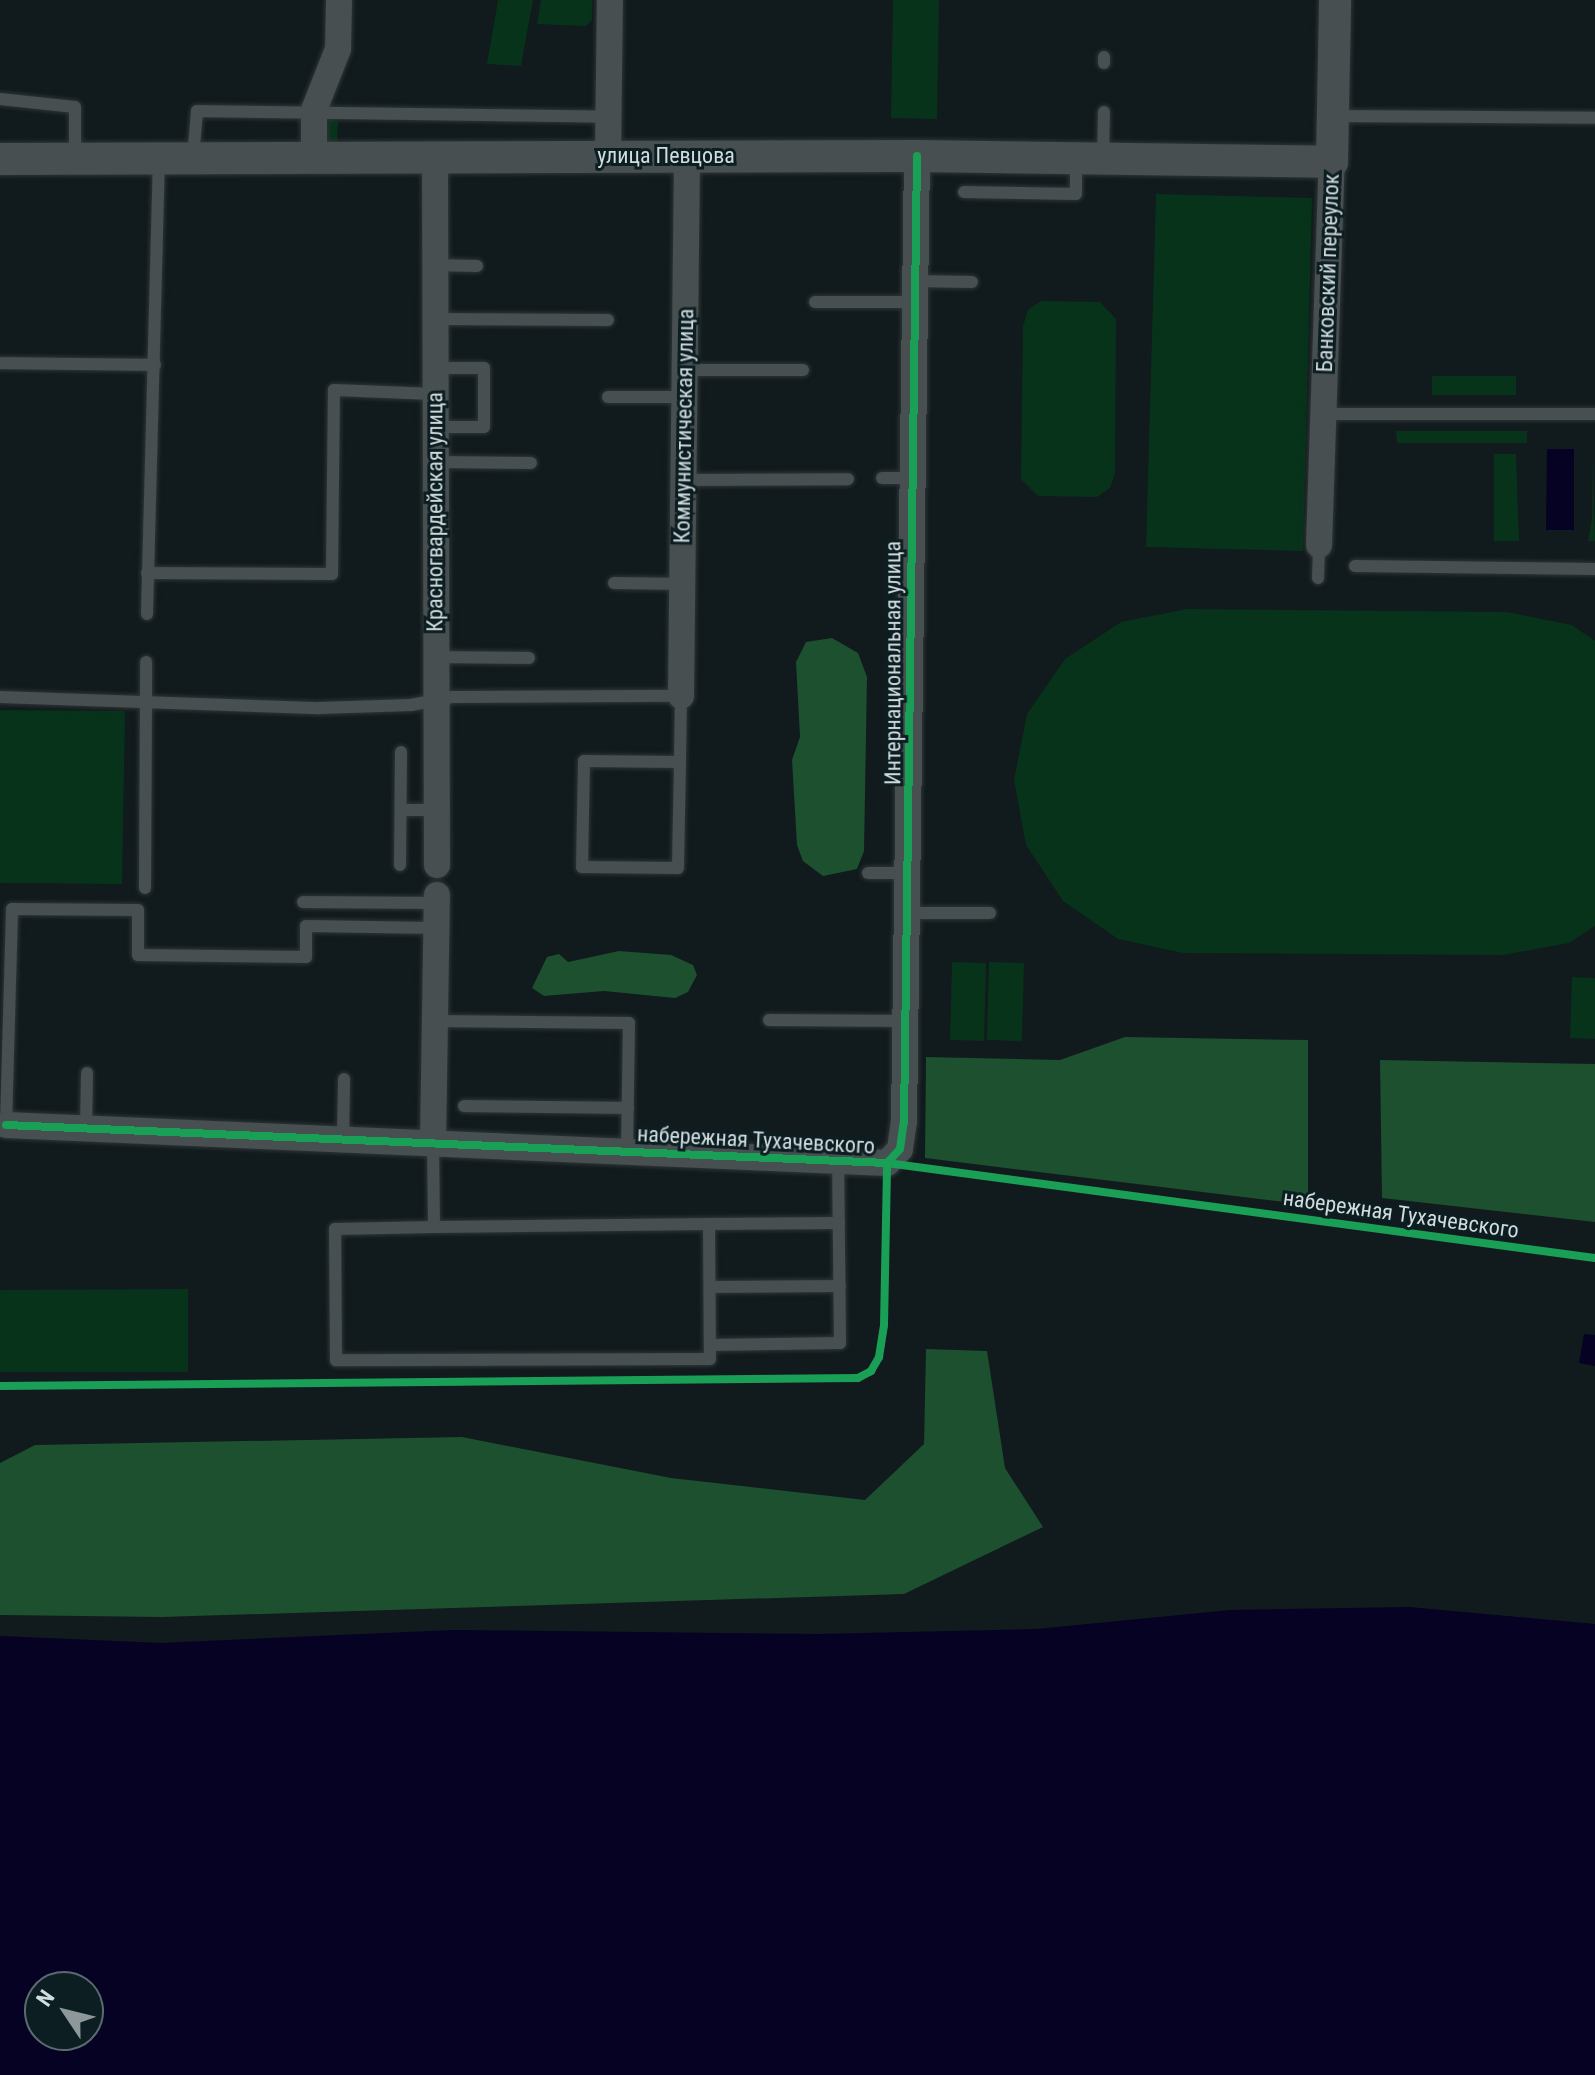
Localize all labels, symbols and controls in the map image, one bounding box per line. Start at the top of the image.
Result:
street label: улица Певцова [597,143,735,169]
street label: Банковский переулок [1311,173,1345,373]
street label: Коммунистическая улица [669,308,699,544]
street label: Красногвардейская улица [422,392,448,632]
street label: Интернациональная улица [880,541,906,785]
street label: набережная Тухачевского [636,1121,876,1159]
street label: набережная Тухачевского [1281,1184,1521,1244]
north arrow [24,1971,104,2051]
text: N [31,1985,60,2011]

